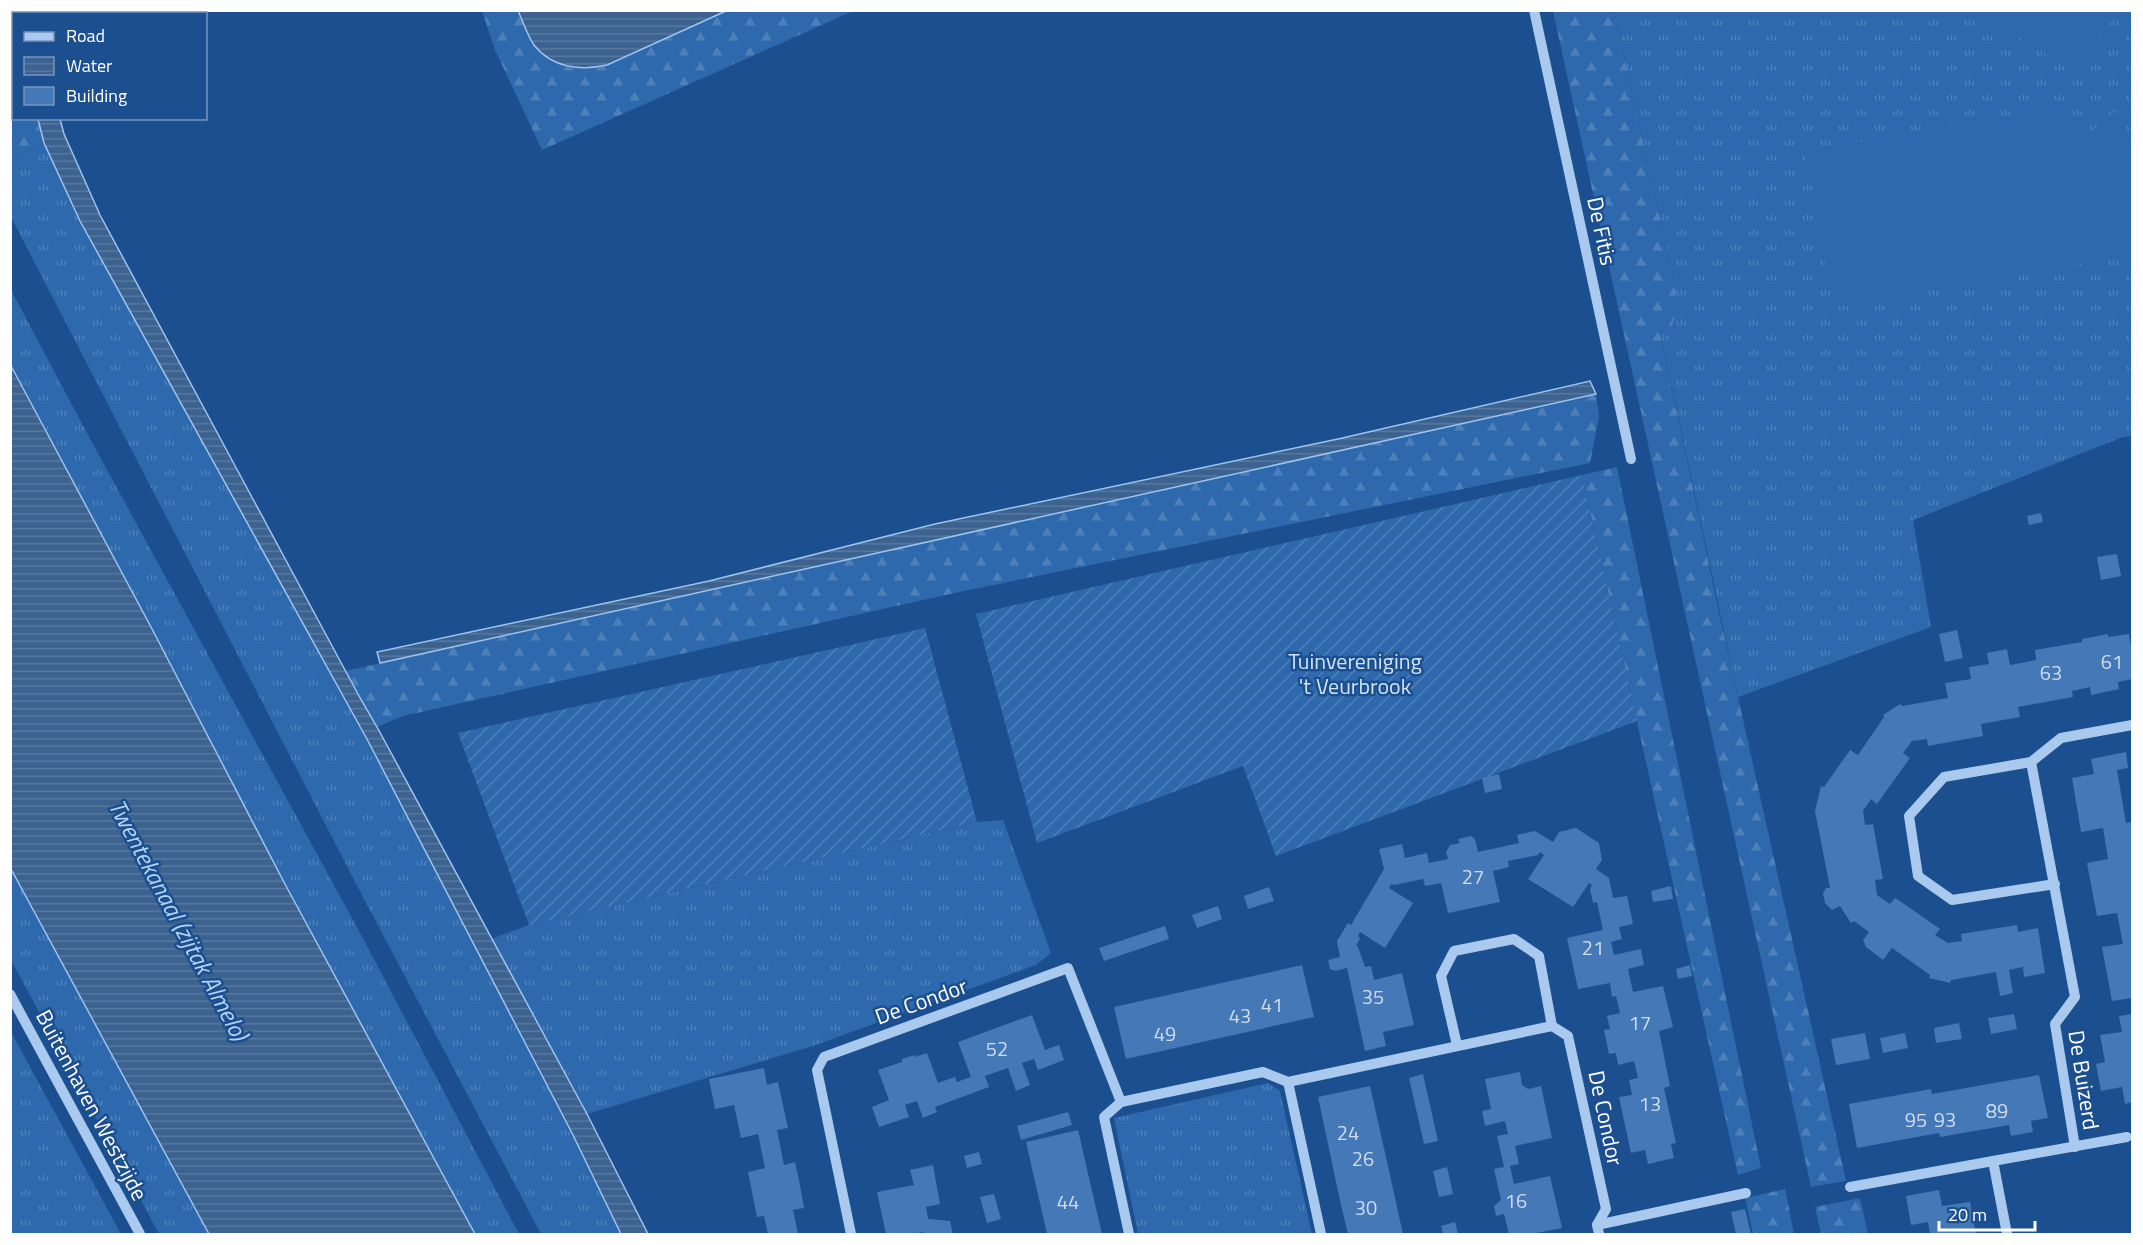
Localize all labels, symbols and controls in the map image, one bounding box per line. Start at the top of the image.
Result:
legend [12,12,207,120]
text: Road [66,22,105,49]
text: Water [66,52,112,79]
text: Building [66,82,127,109]
street label: De Fitis [1578,194,1626,268]
park label: Tuinvereniging 't Veurbrook [1288,644,1422,703]
house number: 61 [2101,646,2123,677]
house number: 63 [2040,657,2062,688]
water label: Twentekanaal (zijtak Almelo) [100,792,259,1048]
house number: 27 [1462,861,1484,892]
house number: 21 [1582,932,1604,963]
street label: De Condor [870,968,972,1033]
house number: 35 [1362,981,1384,1012]
house number: 41 [1261,989,1283,1020]
house number: 43 [1229,1000,1251,1031]
street label: Buitenhaven Westzijde [27,1003,157,1207]
house number: 17 [1629,1007,1651,1038]
house number: 49 [1154,1018,1176,1049]
street label: De Buizerd [2059,1028,2109,1132]
house number: 52 [986,1033,1008,1064]
street label: De Condor [1579,1067,1633,1169]
house number: 13 [1639,1088,1661,1119]
house number: 89 [1986,1095,2008,1126]
house number: 95 [1905,1104,1927,1135]
house number: 93 [1934,1104,1956,1135]
house number: 24 [1337,1117,1359,1148]
house number: 26 [1352,1143,1374,1174]
house number: 16 [1505,1185,1527,1216]
house number: 44 [1057,1186,1079,1217]
house number: 30 [1355,1192,1377,1223]
scale bar [1939,1194,2035,1232]
text: 20 m [1948,1201,1987,1228]

